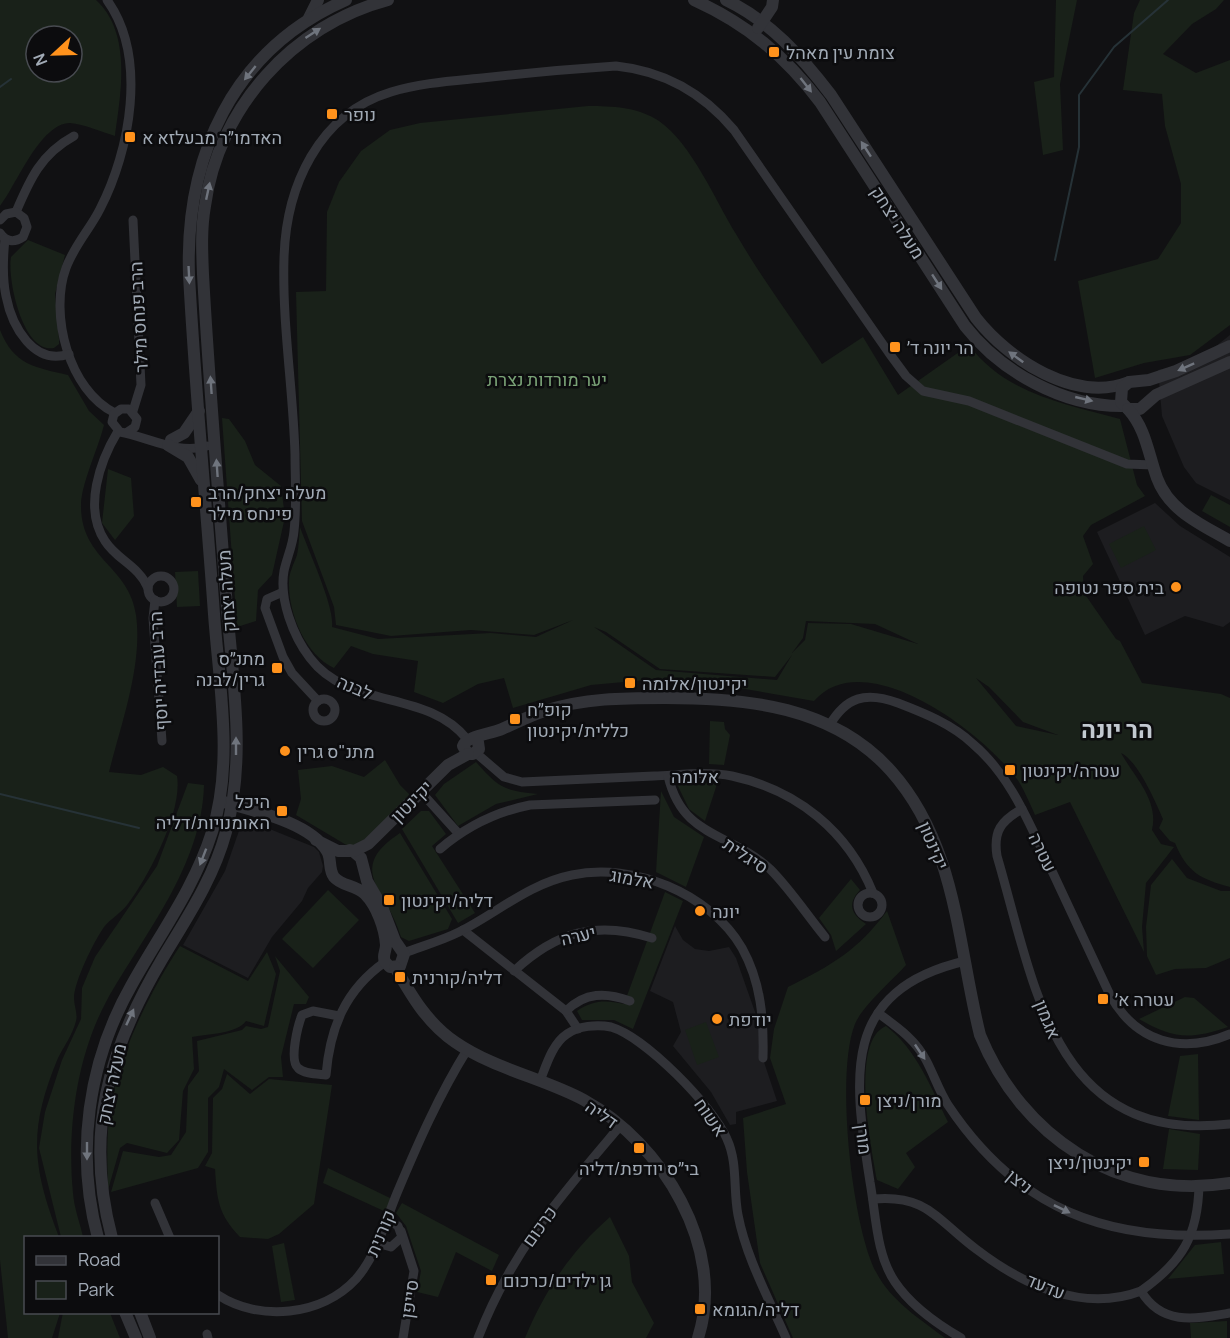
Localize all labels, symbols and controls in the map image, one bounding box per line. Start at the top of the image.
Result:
north arrow [24,24,84,84]
one-way arrow [305,28,322,39]
place label: צומת עין מאהל [786,40,895,64]
marker: צומת עין מאהל [767,45,781,59]
text: N [28,50,52,69]
one-way arrow [244,65,257,80]
one-way arrow [800,77,812,92]
place label: נופר [344,102,376,126]
marker: נופר [325,107,339,121]
place label: האדמו״ר מבעלזא א [142,125,282,149]
marker: האדמו״ר מבעלזא א [123,130,137,144]
one-way arrow [860,141,872,157]
street label: מעלה יצחק [865,181,931,263]
one-way arrow [203,182,213,200]
street label: הרב פנחס מילר [123,261,153,373]
one-way arrow [185,265,194,284]
one-way arrow [931,274,942,290]
place label: הר יונה ד׳ [907,335,974,359]
marker: הר יונה ד׳ [888,340,902,354]
one-way arrow [1008,351,1024,363]
one-way arrow [1176,362,1194,372]
park label: יער מורדות נצרת [487,367,607,391]
one-way arrow [206,376,215,395]
one-way arrow [1075,395,1093,405]
one-way arrow [212,459,221,478]
place label: מעלה יצחק/הרב פינחס מילר [208,480,327,525]
marker: מעלה יצחק/הרב פינחס מילר [189,495,203,509]
street label: מעלה יצחק [211,549,241,633]
place label: בית ספר נטופה [1054,575,1165,599]
marker: בית ספר נטופה [1169,580,1183,594]
street label: הרב עובדיה יוסף [143,611,173,731]
place label: מתנ״ס גרין/לבנה [196,646,265,691]
marker: מתנ״ס גרין/לבנה [270,661,284,675]
street label: לבנה [334,669,376,705]
place label: יקינטון/אלומה [642,671,747,695]
marker: יקינטון/אלומה [623,676,637,690]
place label: קופ״ח כללית/יקינטון [527,697,629,742]
marker: קופ״ח כללית/יקינטון [508,712,522,726]
district label: הר יונה [1081,712,1153,745]
one-way arrow [231,737,241,756]
place label: מתנ"ס גרין [297,739,375,763]
marker: מתנ"ס גרין [278,744,292,758]
place label: עטרה/יקינטון [1022,758,1120,782]
marker: עטרה/יקינטון [1003,763,1017,777]
street label: אלומה [671,764,719,788]
street label: יקינטון [385,775,437,827]
place label: היכל האומנויות/דליה [156,789,270,834]
marker: היכל האומנויות/דליה [275,804,289,818]
street label: יקינטון [913,817,955,873]
street label: עטרה [1023,828,1063,876]
street label: סיגלית [719,831,773,879]
one-way arrow [198,848,207,866]
street label: אלמוג [608,862,656,894]
place label: דליה/יקינטון [401,888,493,912]
marker: דליה/יקינטון [382,893,396,907]
place label: יונה [712,899,740,923]
marker: יונה [693,904,707,918]
street label: יערה [558,919,598,951]
place label: דליה/קורנית [412,965,502,989]
marker: דליה/קורנית [393,970,407,984]
place label: עטרה א׳ [1115,987,1174,1011]
marker: עטרה א׳ [1096,992,1110,1006]
street label: אגמון [1029,996,1067,1042]
place label: יודפת [729,1007,772,1031]
one-way arrow [126,1008,135,1025]
marker: יודפת [710,1012,724,1026]
street label: מעלה יצחק [91,1041,131,1127]
one-way arrow [915,1044,926,1061]
place label: מורן/ניצן [877,1088,942,1112]
street label: אשוח [689,1093,733,1141]
marker: מורן/ניצן [858,1093,872,1107]
street label: דליה [581,1094,623,1134]
street label: מורן [850,1122,878,1156]
marker: בי״ס יודפת/דליה [632,1141,646,1155]
one-way arrow [82,1142,92,1161]
place label: יקינטון/ניצן [1048,1150,1132,1174]
marker: יקינטון/ניצן [1137,1155,1151,1169]
place label: בי״ס יודפת/דליה [579,1156,700,1180]
street label: ניצן [1002,1163,1038,1199]
street label: כרכום [516,1201,562,1251]
one-way arrow [1054,1204,1071,1214]
street label: קורנית [359,1206,401,1260]
legend [24,1236,219,1314]
text: Road [78,1247,121,1271]
street label: עדעד [1023,1267,1069,1305]
place label: גן ילדים/כרכום [503,1268,612,1292]
marker: גן ילדים/כרכום [484,1273,498,1287]
text: Park [78,1277,115,1301]
street label: סייפן [394,1278,424,1320]
place label: דליה/הגומא [712,1297,799,1321]
marker: דליה/הגומא [693,1302,707,1316]

